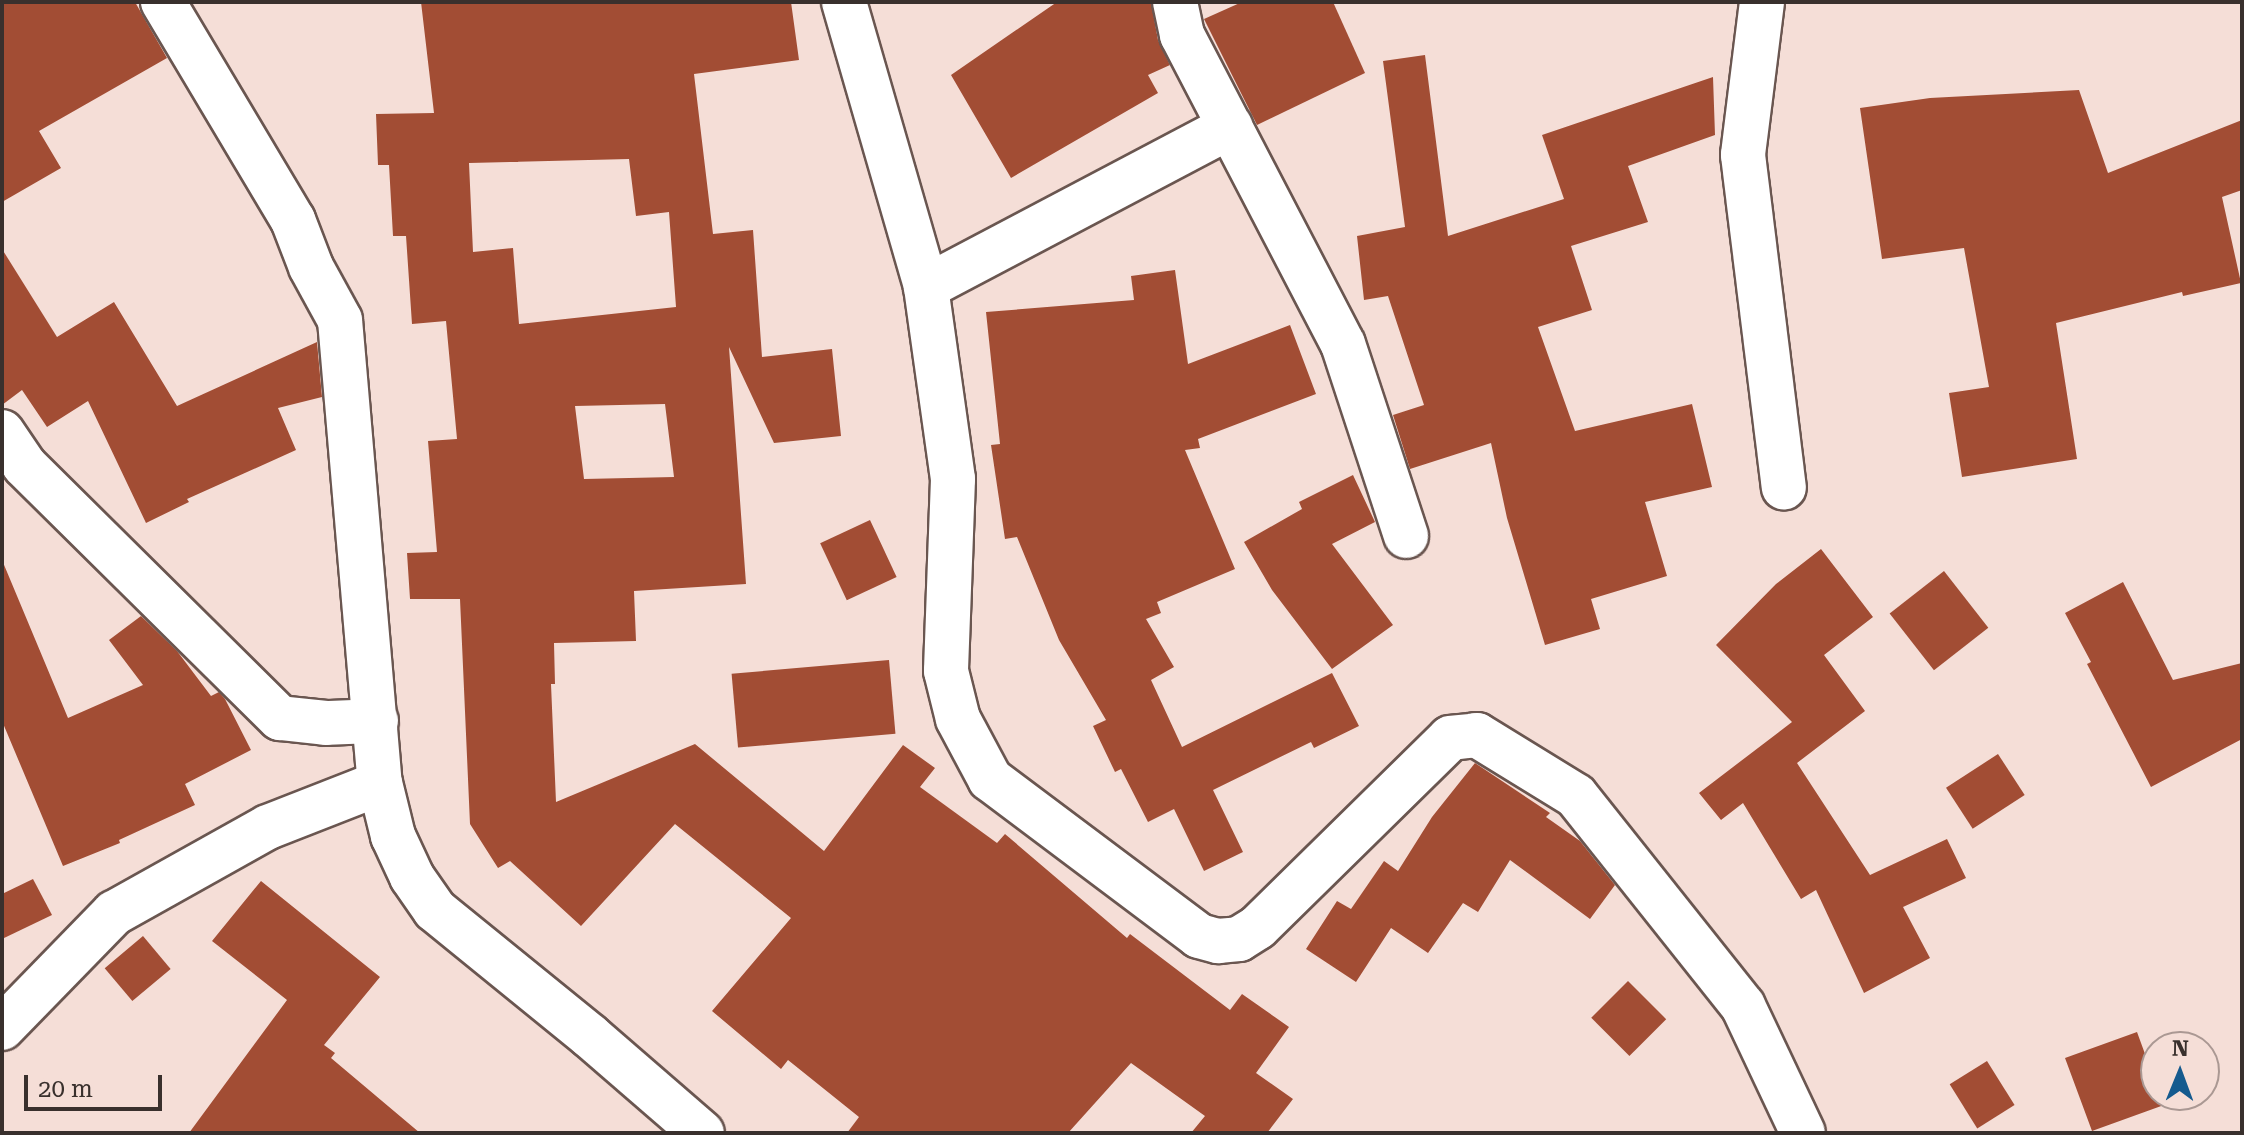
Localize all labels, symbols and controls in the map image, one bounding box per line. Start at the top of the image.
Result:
north arrow [2140,1031,2220,1111]
text: N [2172,1036,2189,1061]
scale bar [28,1059,166,1109]
text: 20 m [38,1075,93,1103]

